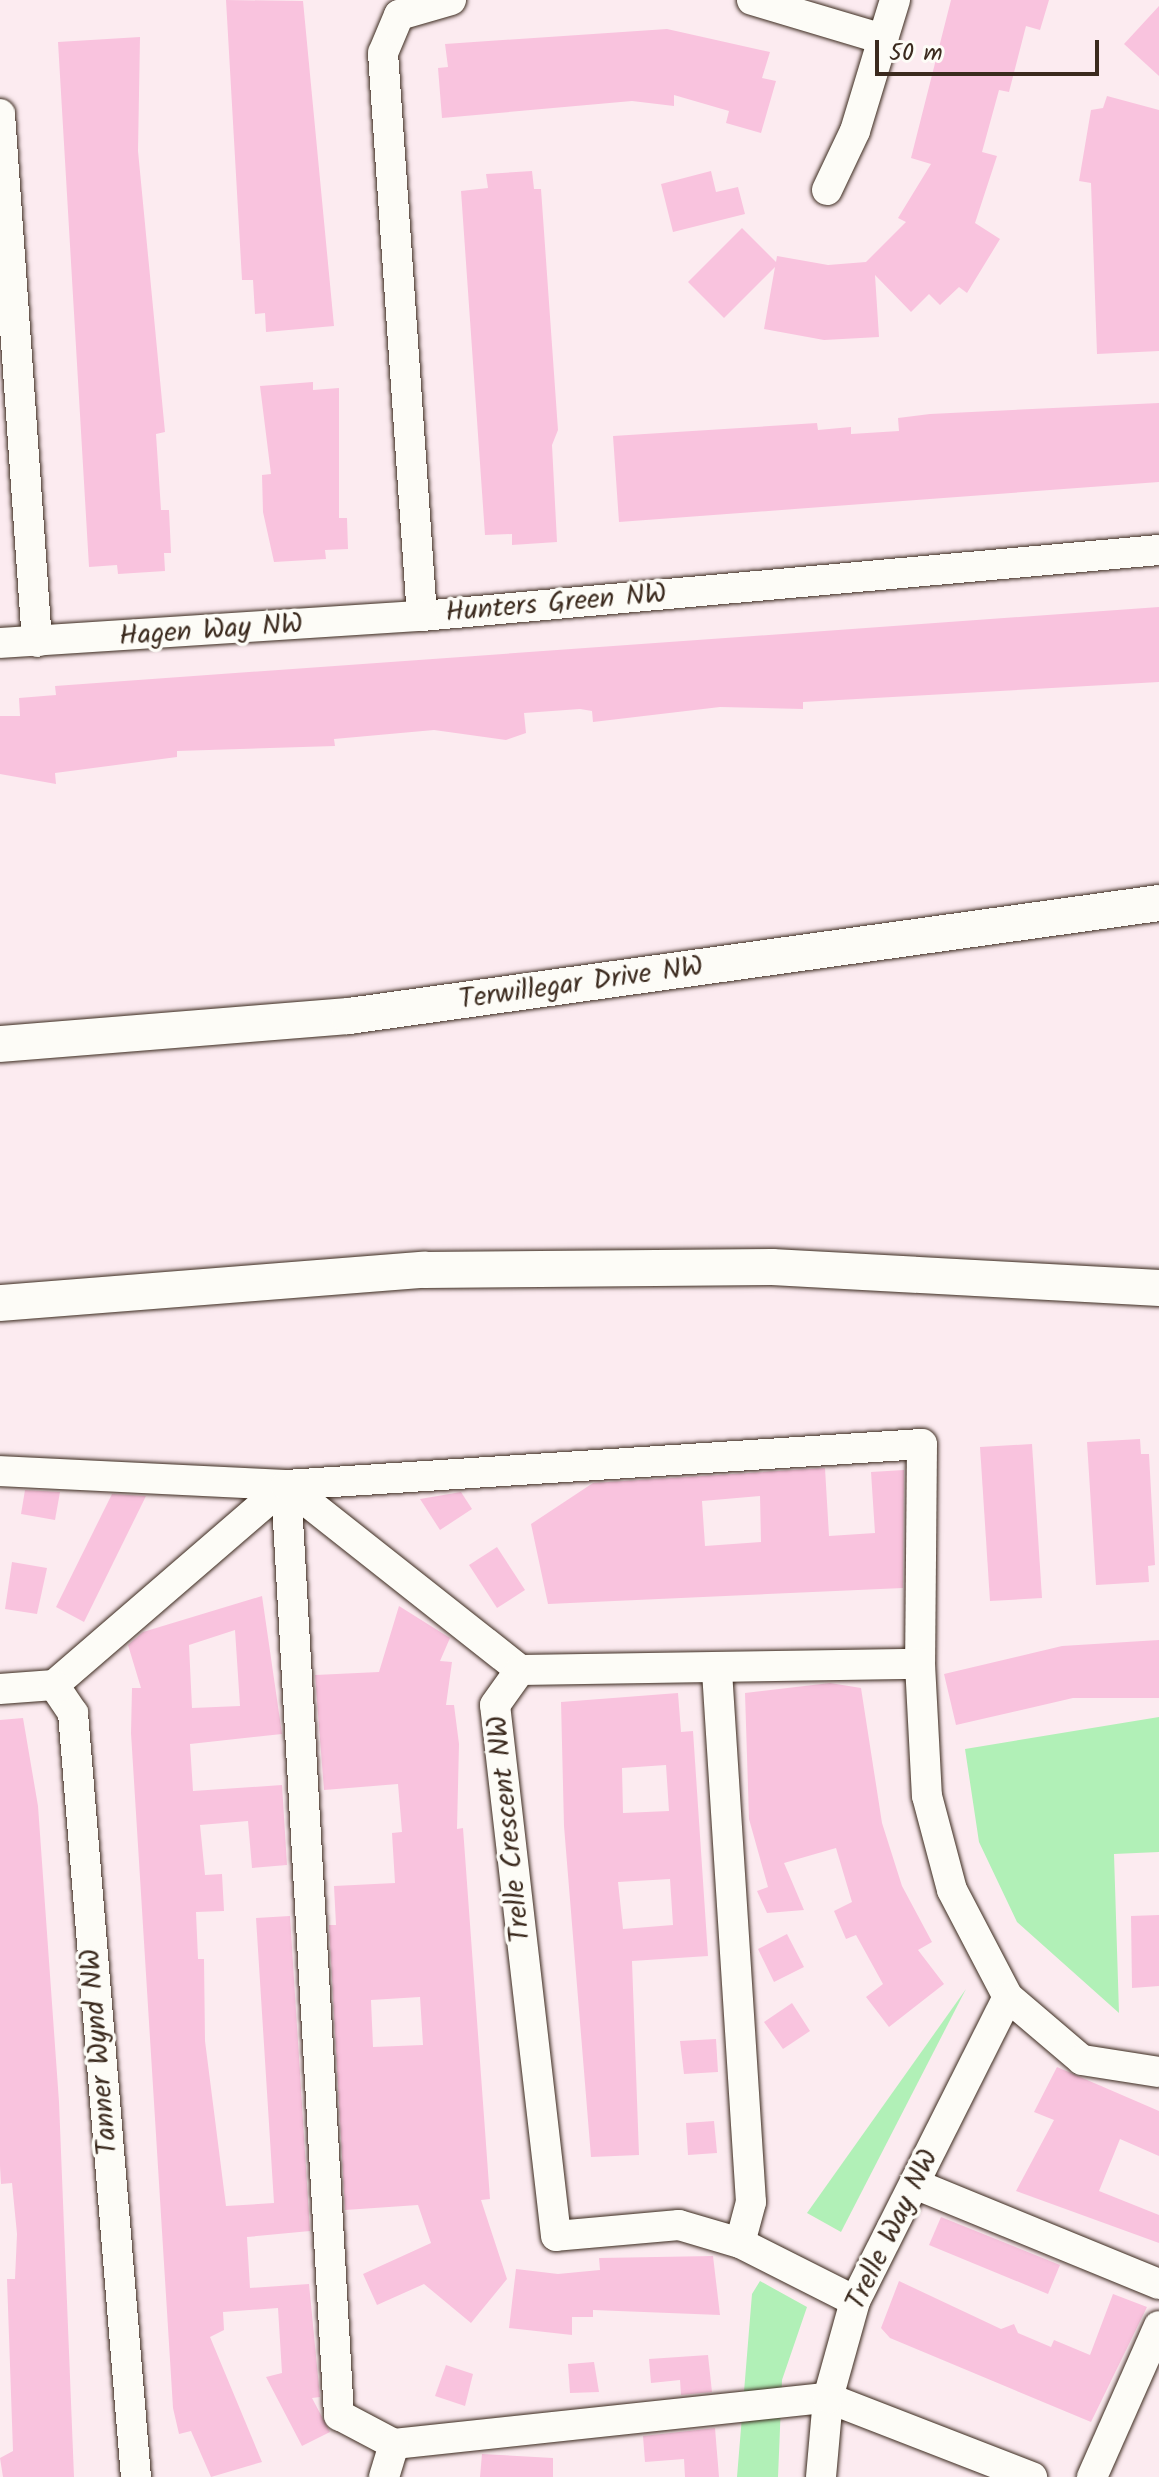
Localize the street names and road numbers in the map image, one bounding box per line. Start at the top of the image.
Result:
street label: Hunters Green NW [444,578,668,630]
street label: Hagen Way NW [118,608,304,654]
street label: Terwillegar Drive NW [457,950,705,1018]
street label: Trelle Crescent NW [481,1714,539,1944]
street label: Tanner Wynd NW [74,1947,126,2157]
street label: Trelle Way NW [840,2144,946,2316]

